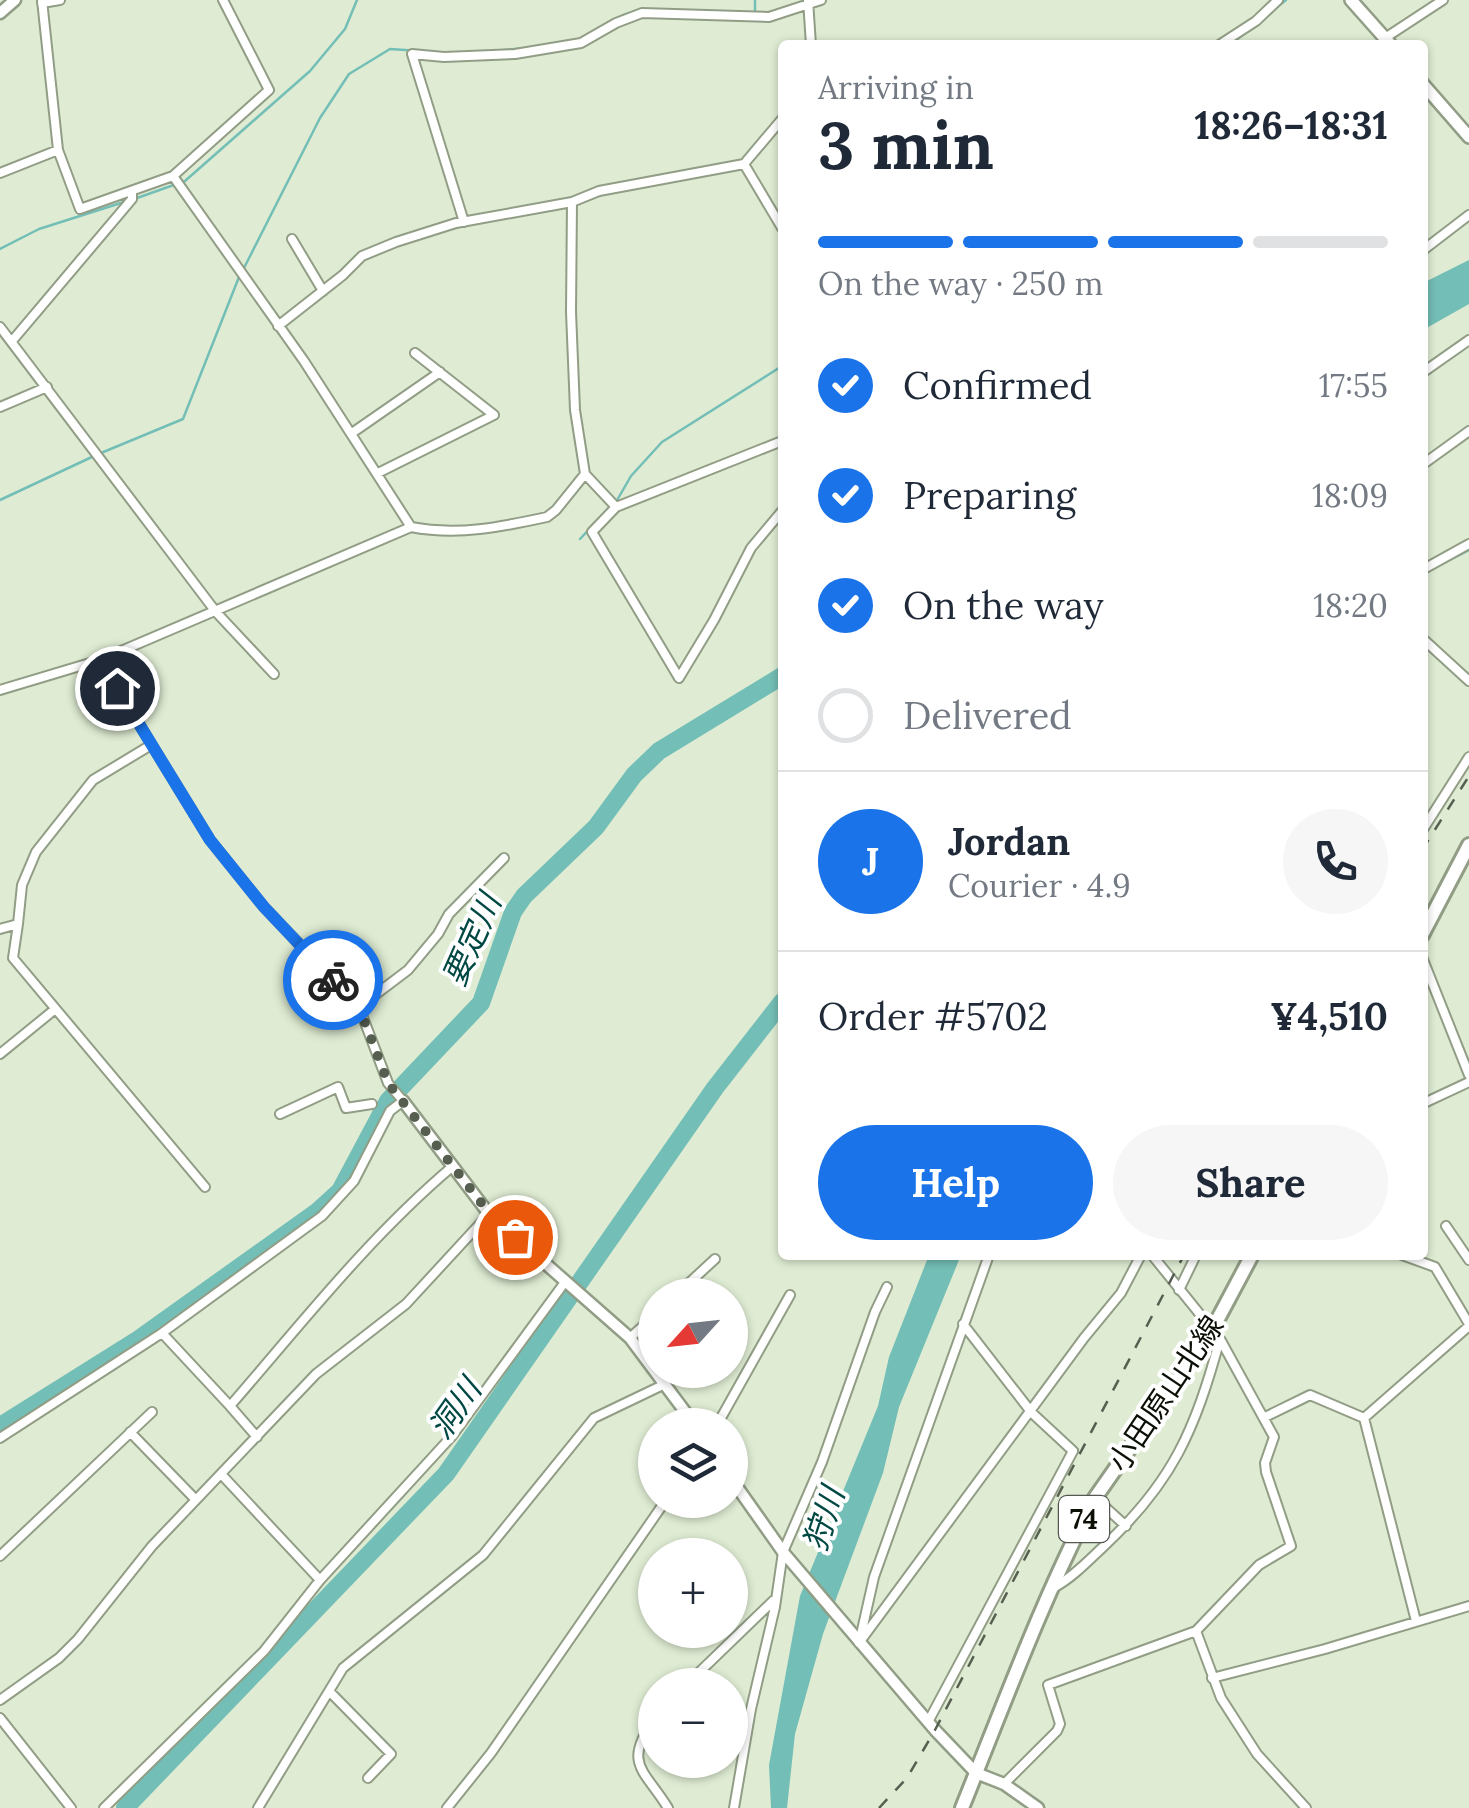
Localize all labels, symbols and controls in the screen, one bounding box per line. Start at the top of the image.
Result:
text: Arriving in [818,67,974,108]
text: 18:26–18:31 [1194,101,1388,149]
text: 3 min [818,104,994,187]
text: On the way · 250 m [818,263,1103,304]
icon: check [818,358,873,413]
text: Confirmed [903,361,1092,409]
text: 17:55 [1319,365,1388,406]
icon: check [818,468,873,523]
text: Preparing [903,471,1076,519]
text: 18:09 [1312,475,1388,516]
icon: check [818,578,873,633]
text: On the way [903,581,1104,629]
text: 18:20 [1313,585,1388,626]
pin [75,646,160,731]
icon: home [90,661,145,716]
text: Delivered [903,691,1072,739]
button: phone [1283,809,1388,914]
text: Jordan [948,817,1070,865]
text: J [862,837,879,885]
text: Courier · 4.9 [948,865,1131,906]
water label: 要定川 [433,885,511,992]
courier [283,930,383,1030]
icon: bike [306,953,361,1008]
text: Order #5702 [818,992,1048,1040]
text: ¥4,510 [1270,992,1388,1040]
button: Help [818,1125,1093,1240]
button: Share [1113,1125,1388,1240]
pin [473,1195,558,1280]
icon: bag [488,1210,543,1265]
north arrow [638,1278,748,1388]
map controls [638,1278,748,1778]
street label: 小田原山北線 [1099,1308,1231,1479]
water label: 洞川 [419,1368,491,1447]
button: layers [638,1408,748,1518]
water label: 狩川 [794,1479,854,1556]
road number: 74 [1059,1496,1109,1542]
button: + [638,1538,748,1648]
button: − [638,1668,748,1778]

